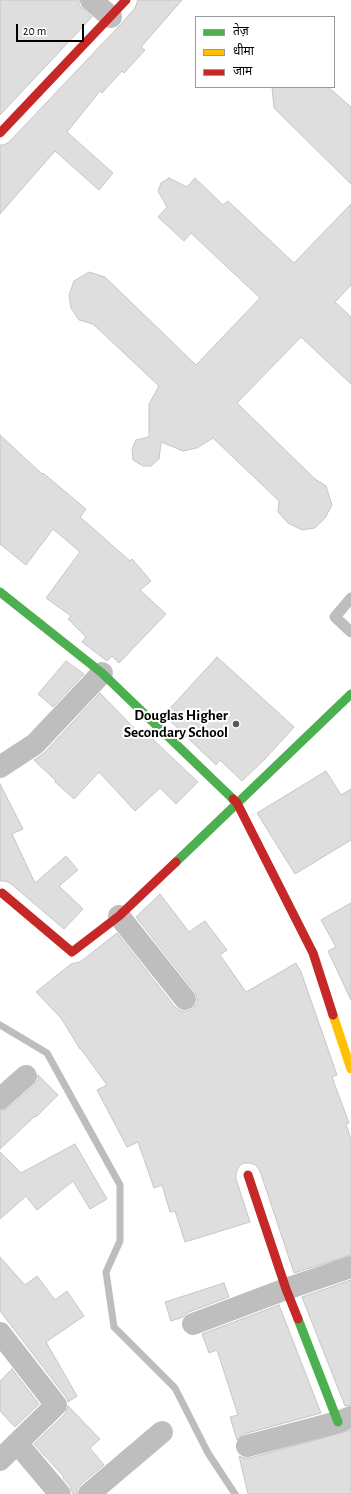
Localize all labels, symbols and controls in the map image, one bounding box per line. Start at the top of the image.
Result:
scale bar [18,16,86,42]
legend [195,16,335,88]
text: 20 m [23,25,46,37]
text: तेज़ [233,25,249,37]
text: धीमा [233,45,254,57]
text: जाम [233,65,252,77]
place label: Douglas Higher Secondary School [124,706,228,741]
marker: Douglas Higher Secondary School [231,719,241,729]

